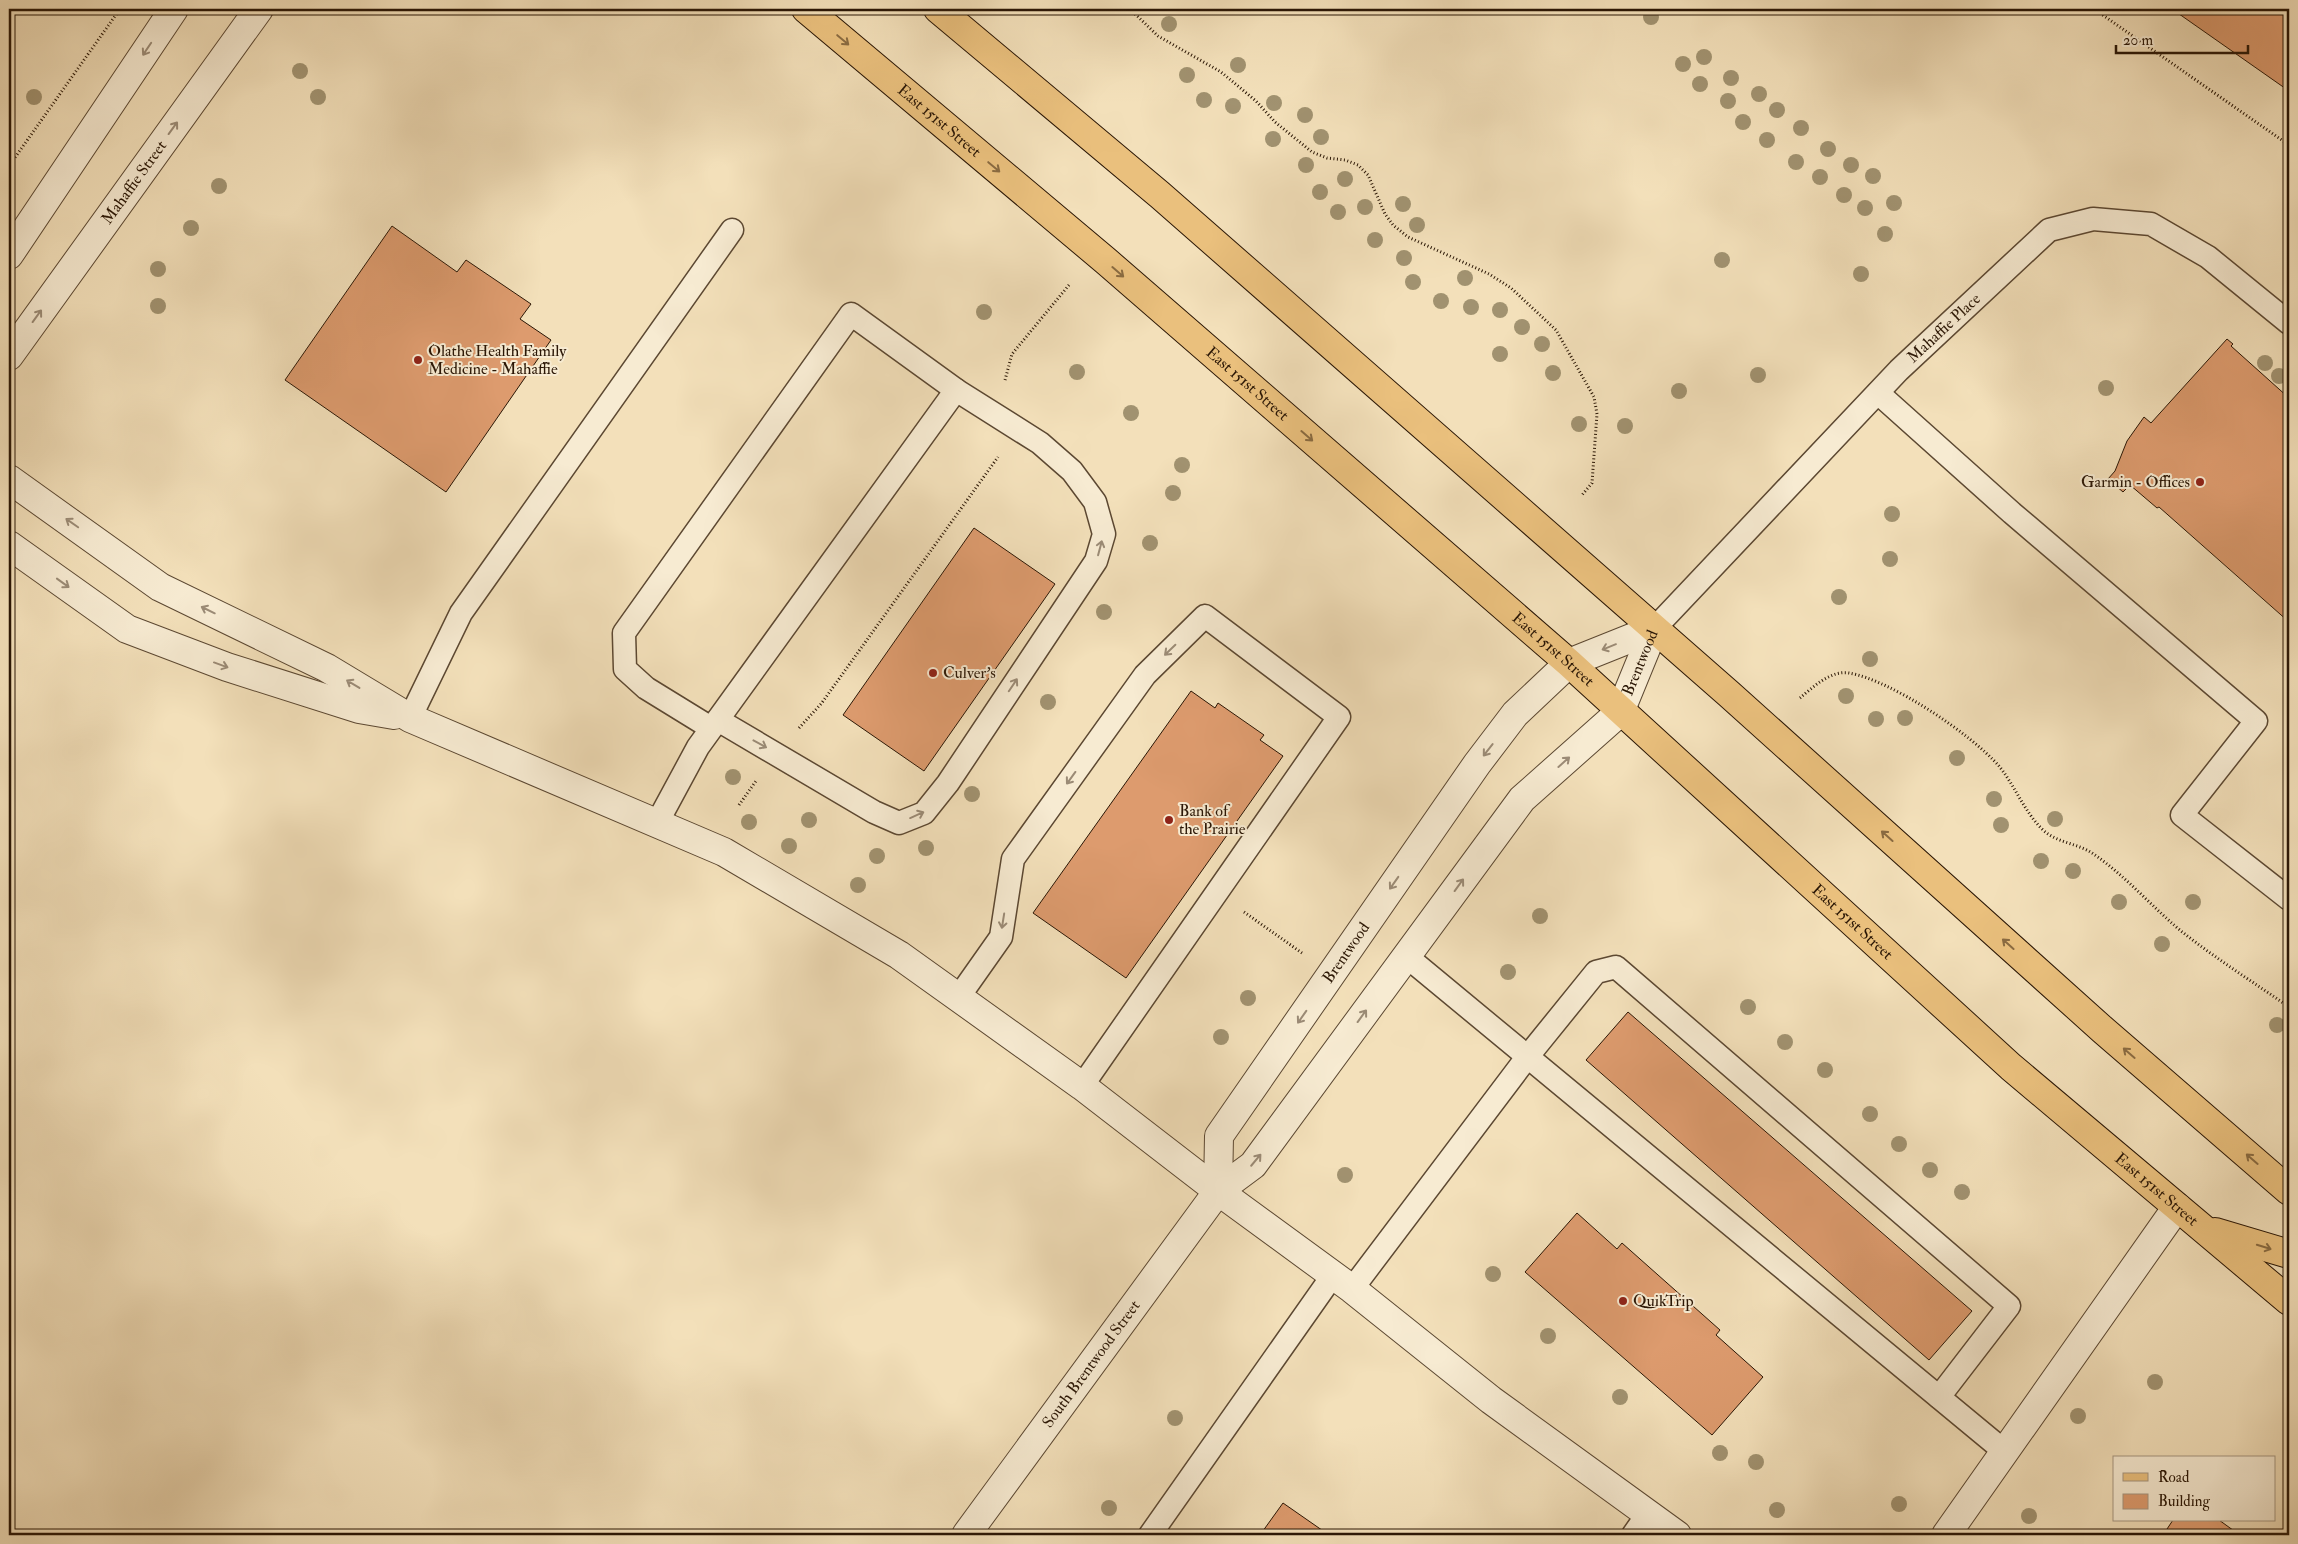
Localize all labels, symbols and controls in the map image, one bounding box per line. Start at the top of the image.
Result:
scale bar [2116,22,2248,54]
text: 20 m [2123,31,2153,50]
one-way arrow [836,34,849,45]
one-way arrow [141,42,152,56]
street label: East 151st Street [893,80,985,162]
one-way arrow [168,121,179,135]
street label: Mahaffie Street [97,137,171,228]
one-way arrow [987,161,1000,172]
one-way arrow [1112,266,1125,278]
street label: Mahaffie Place [1903,289,1985,367]
one-way arrow [32,309,42,323]
place label: Olathe Health Family Medicine - Mahaffie [428,341,567,379]
street label: East 151st Street [1202,342,1293,425]
marker: Olathe Health Family Medicine - Mahaffie [412,354,424,366]
one-way arrow [1300,430,1313,442]
place label: Garmin - Offices [2081,472,2190,492]
marker: Garmin - Offices [2194,476,2206,488]
one-way arrow [65,518,79,529]
one-way arrow [1095,541,1105,557]
one-way arrow [56,578,69,589]
one-way arrow [201,605,216,615]
street label: East 151st Street [1508,608,1598,691]
street label: Brentwood [1618,627,1663,699]
one-way arrow [1602,643,1617,652]
one-way arrow [1164,644,1176,656]
one-way arrow [213,661,229,670]
place label: Culver's [943,663,996,683]
marker: Culver's [927,667,939,679]
one-way arrow [347,678,361,688]
one-way arrow [1008,678,1018,692]
one-way arrow [752,739,767,749]
one-way arrow [1482,743,1493,756]
one-way arrow [1557,756,1570,768]
one-way arrow [1066,771,1076,785]
place label: Bank of the Prairie [1179,801,1246,839]
one-way arrow [909,809,924,819]
marker: Bank of the Prairie [1163,814,1175,826]
one-way arrow [1881,830,1894,842]
one-way arrow [1389,876,1399,890]
one-way arrow [1454,878,1464,892]
street label: East 151st Street [1808,880,1897,964]
one-way arrow [998,913,1008,929]
street label: Brentwood [1318,918,1374,987]
one-way arrow [2002,939,2015,950]
one-way arrow [1297,1010,1307,1024]
one-way arrow [1357,1010,1368,1023]
one-way arrow [2123,1047,2136,1058]
street label: East 151st Street [2111,1149,2202,1230]
one-way arrow [2246,1153,2259,1164]
one-way arrow [1250,1154,1261,1167]
one-way arrow [2255,1242,2271,1252]
place label: QuikTrip [1633,1291,1694,1312]
marker: QuikTrip [1617,1295,1629,1307]
street label: South Brentwood Street [1038,1296,1145,1432]
legend [2113,1456,2276,1522]
text: Road [2158,1468,2190,1487]
text: Building [2158,1492,2210,1511]

